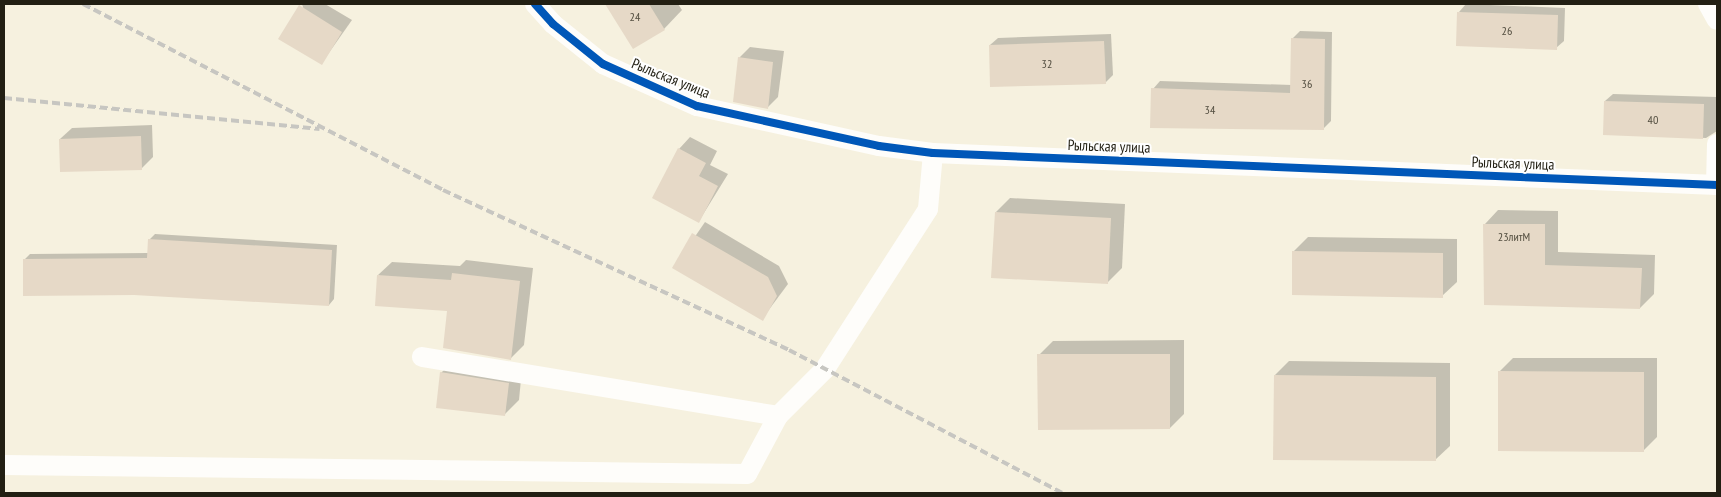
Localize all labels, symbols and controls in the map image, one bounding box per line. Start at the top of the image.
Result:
house number: 24 [630,10,640,24]
house number: 26 [1502,24,1512,38]
street label: Рыльская улица [629,54,713,102]
house number: 32 [1042,57,1052,71]
house number: 36 [1302,77,1312,91]
house number: 34 [1205,103,1215,117]
house number: 40 [1648,113,1658,127]
street label: Рыльская улица [1067,136,1151,156]
street label: Рыльская улица [1471,153,1555,173]
house number: 23литМ [1498,230,1530,244]

